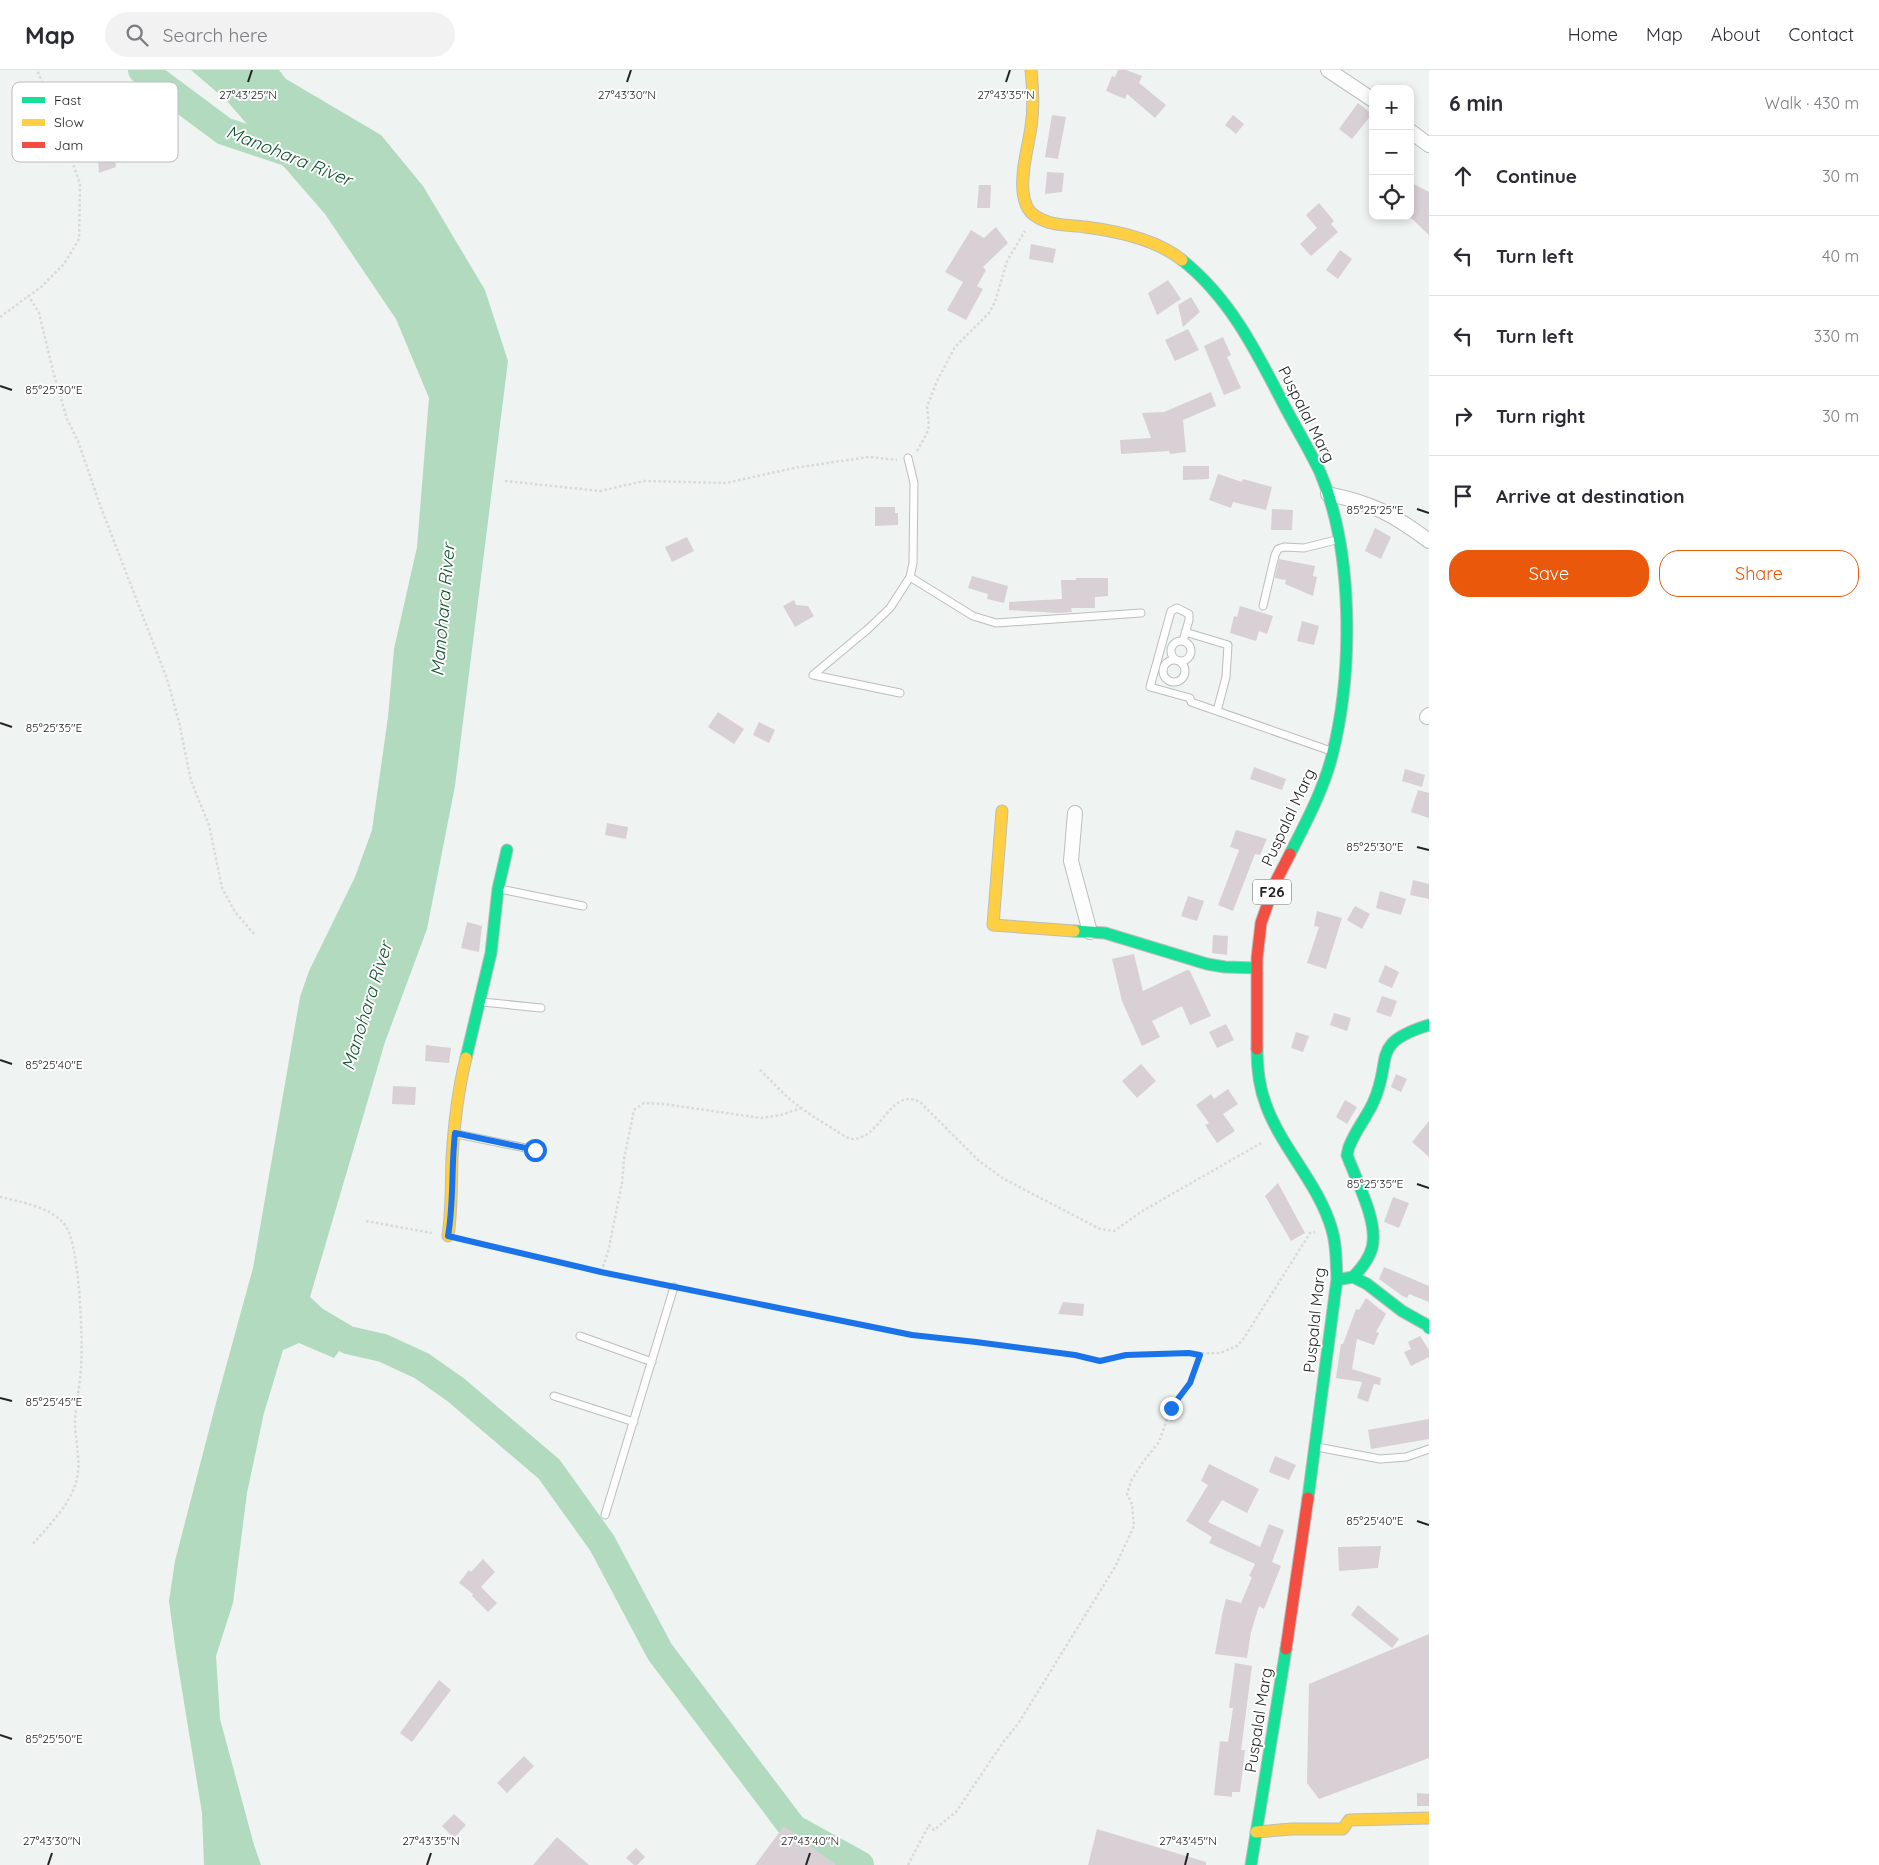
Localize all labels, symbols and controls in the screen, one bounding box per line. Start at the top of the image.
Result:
search box [105,12,455,57]
text: Map [25,20,75,50]
icon: search [123,21,151,49]
text: Search here [163,23,268,47]
text: Home [1568,23,1618,46]
text: Map [1646,23,1683,46]
text: About [1711,23,1761,46]
text: Contact [1789,23,1854,46]
legend [12,82,178,162]
map controls [1369,85,1414,220]
button: + [1369,85,1414,130]
text: 27°43'25"N [219,87,277,102]
text: 27°43'30"N [598,87,656,102]
text: 27°43'35"N [977,87,1035,102]
text: 6 min [1449,90,1503,116]
text: Fast [54,91,82,109]
text: Walk · 430 m [1765,93,1859,113]
text: Slow [54,113,84,131]
water label: Manohara River [223,120,357,192]
button: − [1369,130,1414,175]
text: Jam [54,136,83,154]
icon: ahead [1449,162,1477,190]
text: Continue [1496,164,1577,188]
text: 30 m [1822,166,1859,186]
button: locate [1369,175,1414,220]
icon: left [1449,242,1477,270]
text: Turn left [1496,244,1574,268]
text: 40 m [1822,246,1859,266]
icon: left [1449,322,1477,350]
text: Turn left [1496,324,1574,348]
text: 330 m [1814,326,1859,346]
street label: Puspalal Marg [1274,362,1340,466]
text: 85°25'30"E [25,382,83,397]
icon: right [1449,402,1477,430]
text: Turn right [1496,404,1585,428]
text: 30 m [1822,406,1859,426]
icon: arrive [1449,482,1477,510]
text: Arrive at destination [1496,484,1685,508]
text: 85°25'25"E [1346,502,1404,517]
water label: Manohara River [425,541,460,677]
button: Save [1449,550,1649,597]
button: Share [1659,550,1859,597]
text: 85°25'35"E [26,720,83,735]
street label: Puspalal Marg [1257,765,1319,869]
text: 85°25'30"E [1346,839,1404,854]
road number: F26 [1253,880,1291,904]
water label: Manohara River [336,937,398,1073]
text: 85°25'40"E [25,1057,83,1072]
route start [524,1139,547,1162]
text: 85°25'35"E [1347,1176,1404,1191]
street label: Puspalal Marg [1299,1266,1329,1374]
text: 85°25'45"E [26,1394,83,1409]
route end [1160,1397,1183,1420]
text: 85°25'40"E [1346,1513,1404,1528]
street label: Puspalal Marg [1240,1666,1276,1774]
text: 85°25'50"E [25,1731,83,1746]
text: 27°43'30"N [23,1833,81,1848]
text: 27°43'35"N [402,1833,460,1848]
text: 27°43'40"N [781,1833,839,1848]
text: 27°43'45"N [1159,1833,1217,1848]

